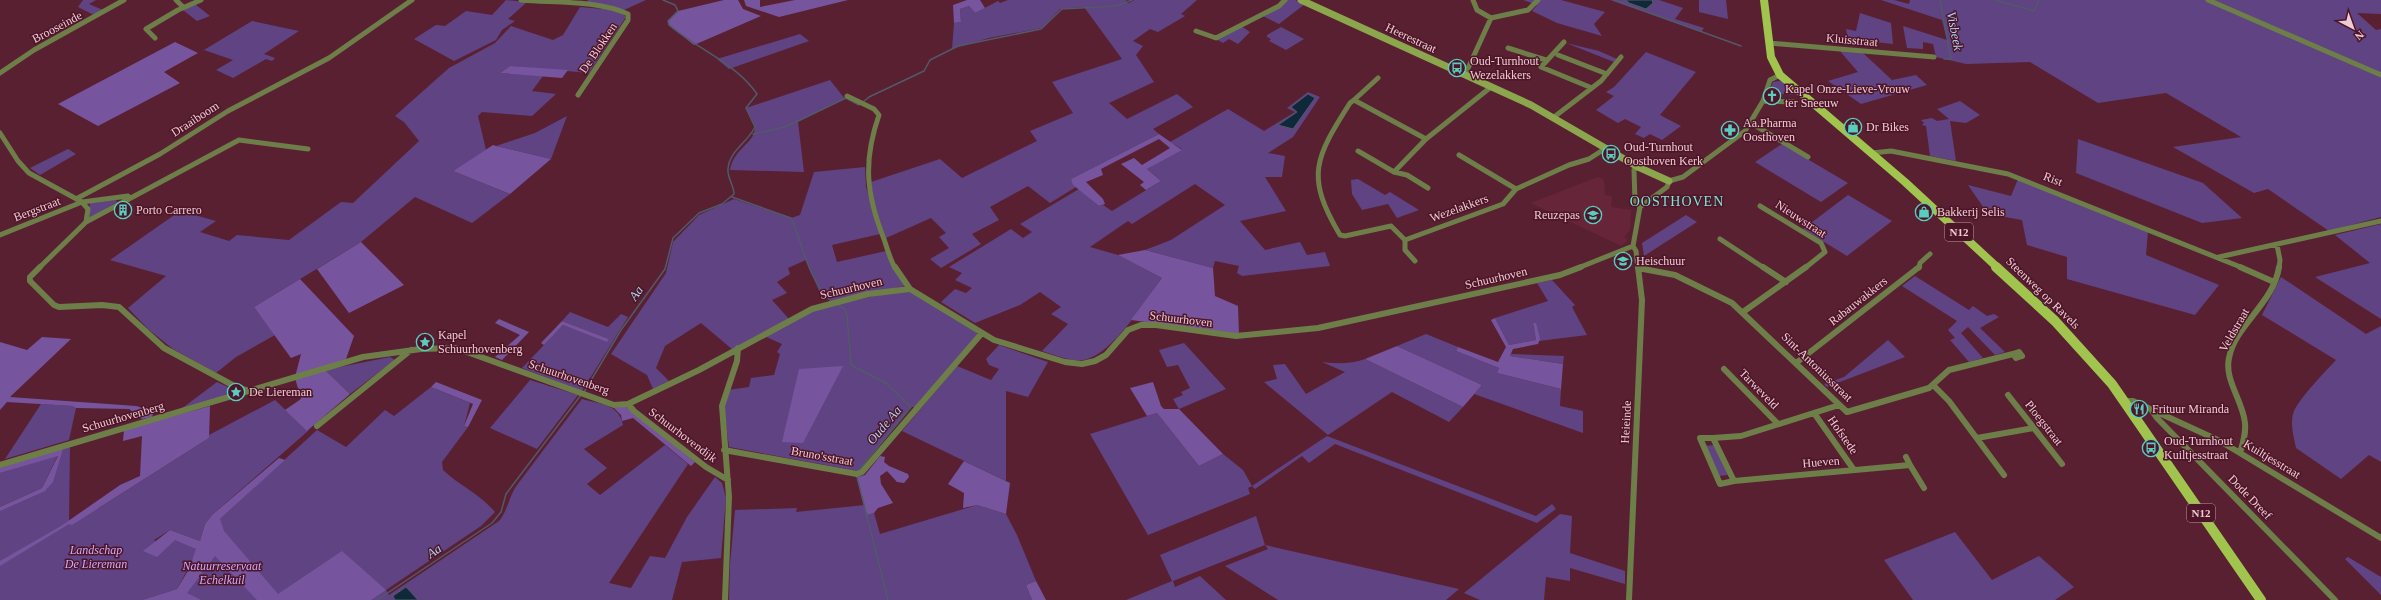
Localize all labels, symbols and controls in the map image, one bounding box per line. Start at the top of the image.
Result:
street label: Brooseinde [30,8,84,46]
north arrow [2333,8,2373,48]
water label: Visbeek [1944,10,1966,52]
street label: De Blokken [576,20,620,76]
street label: Heerestraat [1383,20,1439,56]
text: N [2353,28,2366,43]
street label: Kluisstraat [1825,31,1879,49]
place label: Oud-Turnhout Wezelakkers [1470,54,1540,82]
bus stop icon: Oud-Turnhout Wezelakkers [1447,58,1467,78]
place label: Kapel Onze-Lieve-Vrouw ter Sneeuw [1785,82,1910,110]
church icon: Kapel Onze-Lieve-Vrouw ter Sneeuw [1762,86,1782,106]
street label: Draaiboom [169,98,222,140]
place label: Aa.Pharma Oosthoven [1743,116,1797,144]
shop icon: Dr Bikes [1843,117,1863,137]
pharmacy icon: Aa.Pharma Oosthoven [1720,120,1740,140]
place label: Dr Bikes [1866,120,1909,134]
place label: Oud-Turnhout Oosthoven Kerk [1624,140,1703,168]
bus stop icon: Oud-Turnhout Oosthoven Kerk [1601,144,1621,164]
street label: Rist [2041,169,2065,189]
street label: Wezelakkers [1428,191,1490,225]
street label: Bergstraat [12,193,63,224]
district label: OOSTHOVEN [1630,194,1724,209]
street label: Nieuwstraat [1773,197,1830,241]
building icon: Porto Carrero [113,200,133,220]
shop icon: Bakkerij Selis [1914,202,1934,222]
place label: Porto Carrero [136,203,202,217]
school or university icon: Reuzepas [1583,205,1603,225]
place label: Bakkerij Selis [1937,205,2005,219]
place label: Reuzepas [1534,208,1580,222]
road number: N12 [1945,223,1973,241]
school or university icon: Heischuur [1613,251,1633,271]
place label: Heischuur [1636,254,1685,268]
street label: Steenweg op Ravels [2003,254,2083,332]
street label: Schuurhoven [1464,264,1528,292]
street label: Schuurhoven [819,274,883,302]
street label: Rabauwakkers [1826,274,1890,328]
water label: Aa [625,282,647,304]
street label: Veldstraat [2216,305,2252,354]
street label: Schuurhoven [1149,308,1213,330]
place label: Kapel Schuurhovenberg [438,328,522,356]
street label: Sint-Antoniusstraat [1779,330,1856,405]
place icon: Kapel Schuurhovenberg [415,332,435,352]
street label: Schuurhovenberg [527,357,611,397]
street label: Tarweveld [1736,366,1782,412]
place icon: De Liereman [226,382,246,402]
place label: De Liereman [249,385,312,399]
street label: Ploegstraat [2022,398,2066,449]
street label: Schuurhovenberg [80,399,166,435]
restaurant icon: Frituur Miranda [2129,399,2149,419]
street label: Heieinde [1618,400,1634,444]
water label: Oude Aa [864,402,905,447]
place label: Frituur Miranda [2152,402,2230,416]
street label: Schuurhovendijk [646,405,720,465]
street label: Hofstede [1825,413,1861,457]
place label: Oud-Turnhout Kuiltjesstraat [2164,434,2234,462]
street label: Kuiltjesstraat [2241,437,2304,482]
bus stop icon: Oud-Turnhout Kuiltjesstraat [2141,438,2161,458]
street label: Bruno'sstraat [790,444,855,468]
street label: Hueven [1802,453,1840,471]
street label: Dode Dreef [2225,472,2275,522]
road number: N12 [2187,504,2215,522]
water label: Aa [423,540,445,562]
park label: Landschap De Liereman [64,543,127,571]
park label: Natuurreservaat Echelkuil [182,559,262,587]

